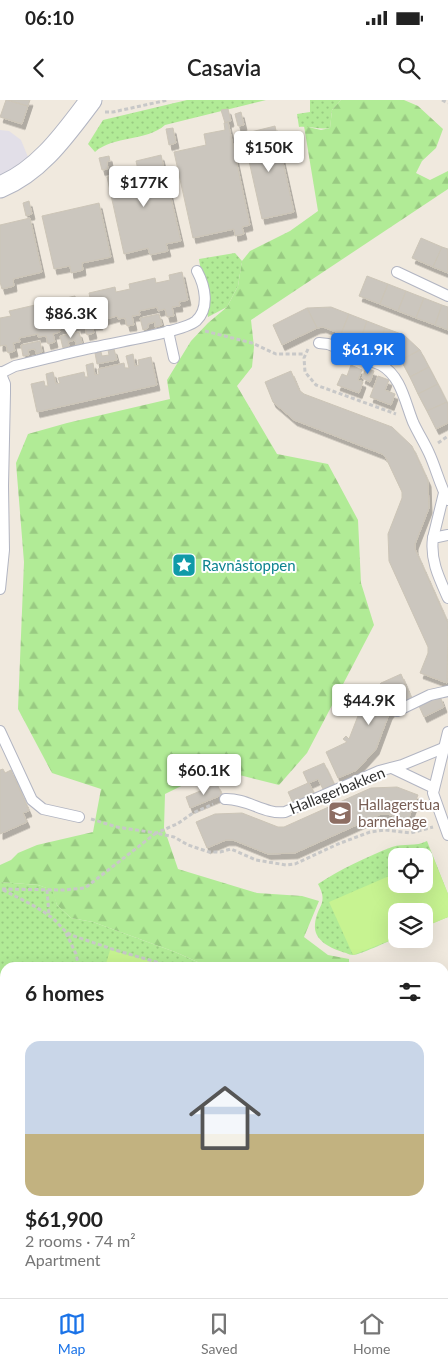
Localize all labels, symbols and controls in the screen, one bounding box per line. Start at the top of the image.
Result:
text: 06:10 [25,6,74,29]
icon: back [25,54,53,82]
text: Casavia [187,54,261,81]
icon: search [395,54,423,82]
pin: $150K [234,130,304,173]
text: $150K [245,137,293,156]
pin: $177K [109,166,179,208]
text: $177K [120,172,168,191]
pin: $86.3K [30,296,112,339]
text: $86.3K [45,303,97,322]
pin: $61.9K [327,332,409,375]
text: $61.9K [342,339,394,358]
place icon: Ravnåstoppen [171,552,197,578]
place label: Ravnåstoppen [202,556,296,574]
pin: $44.9K [328,684,410,726]
text: $44.9K [343,690,395,709]
pin: $60.1K [163,754,245,796]
text: $60.1K [178,760,230,779]
street label: Hallagerbakken [287,763,387,817]
place label: Hallagerstua barnehage [358,795,440,830]
school or university icon: Hallagerstua barnehage [327,800,353,826]
map controls [388,848,433,948]
button: locate [388,848,433,893]
button: layers [388,903,433,948]
icon: filters [396,978,424,1006]
text: 6 homes [25,980,104,1005]
icon: home [180,1073,270,1163]
text: $61,900 [25,1206,103,1231]
text: 2 rooms · 74 m² [25,1231,136,1250]
text: Apartment [25,1250,100,1269]
tab: Map [58,1310,86,1357]
tab: Saved [201,1310,238,1357]
tab: Home [353,1310,390,1357]

